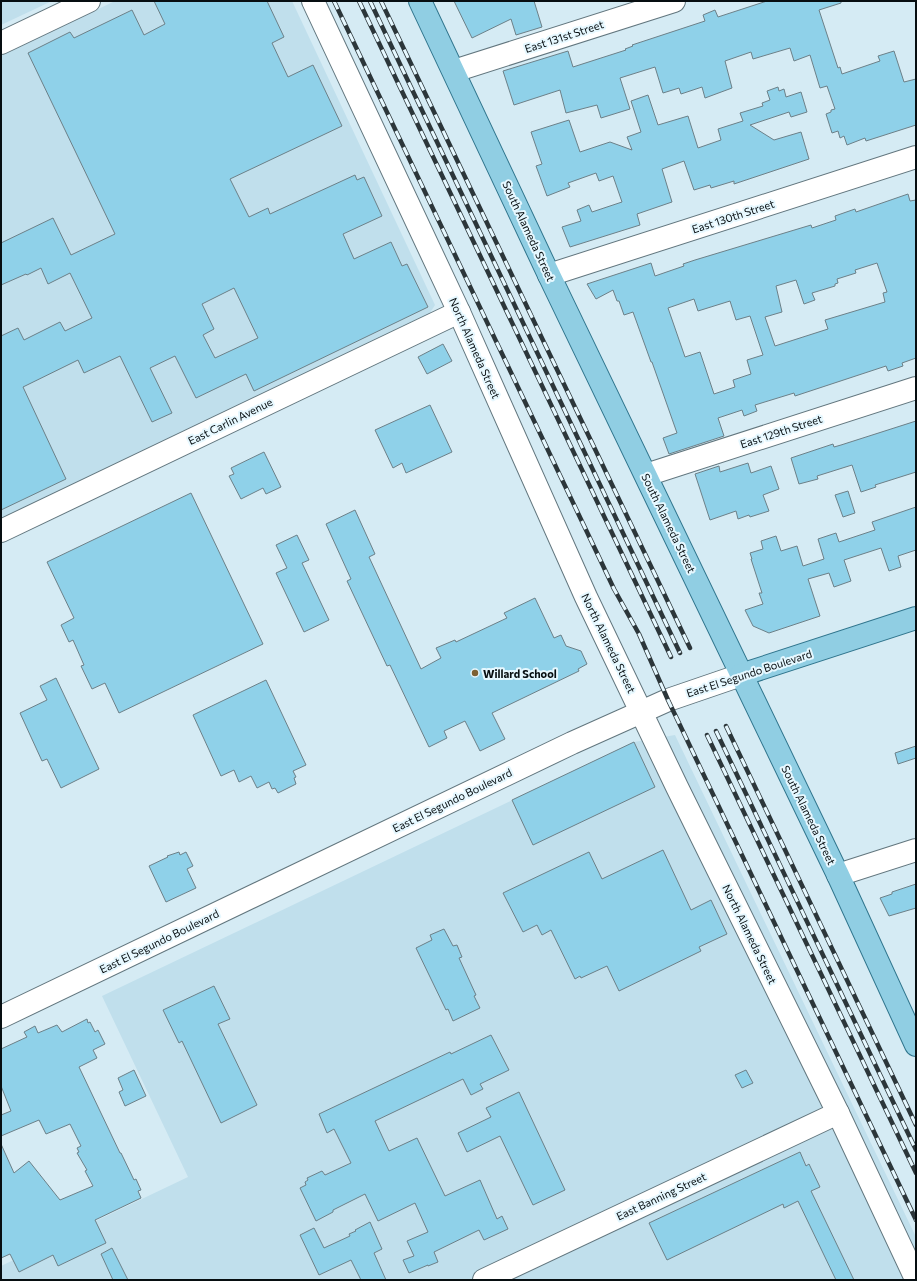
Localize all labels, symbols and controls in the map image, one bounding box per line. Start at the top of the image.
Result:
street label: East 131st Street [523,17,606,55]
street label: South Alameda Street [500,179,558,284]
street label: East 130th Street [690,196,776,235]
street label: North Alameda Street [447,296,503,401]
street label: East Carlin Avenue [186,395,274,447]
street label: East 129th Street [738,411,824,450]
street label: South Alameda Street [639,471,699,575]
street label: North Alameda Street [579,591,639,695]
street label: East El Segundo Boulevard [685,647,813,699]
place label: Willard School [483,667,557,680]
marker: Willard School [470,668,480,678]
street label: South Alameda Street [779,763,839,867]
street label: East El Segundo Boulevard [390,765,514,835]
street label: North Alameda Street [720,882,780,986]
street label: East El Segundo Boulevard [97,906,221,976]
street label: East Banning Street [614,1169,708,1223]

